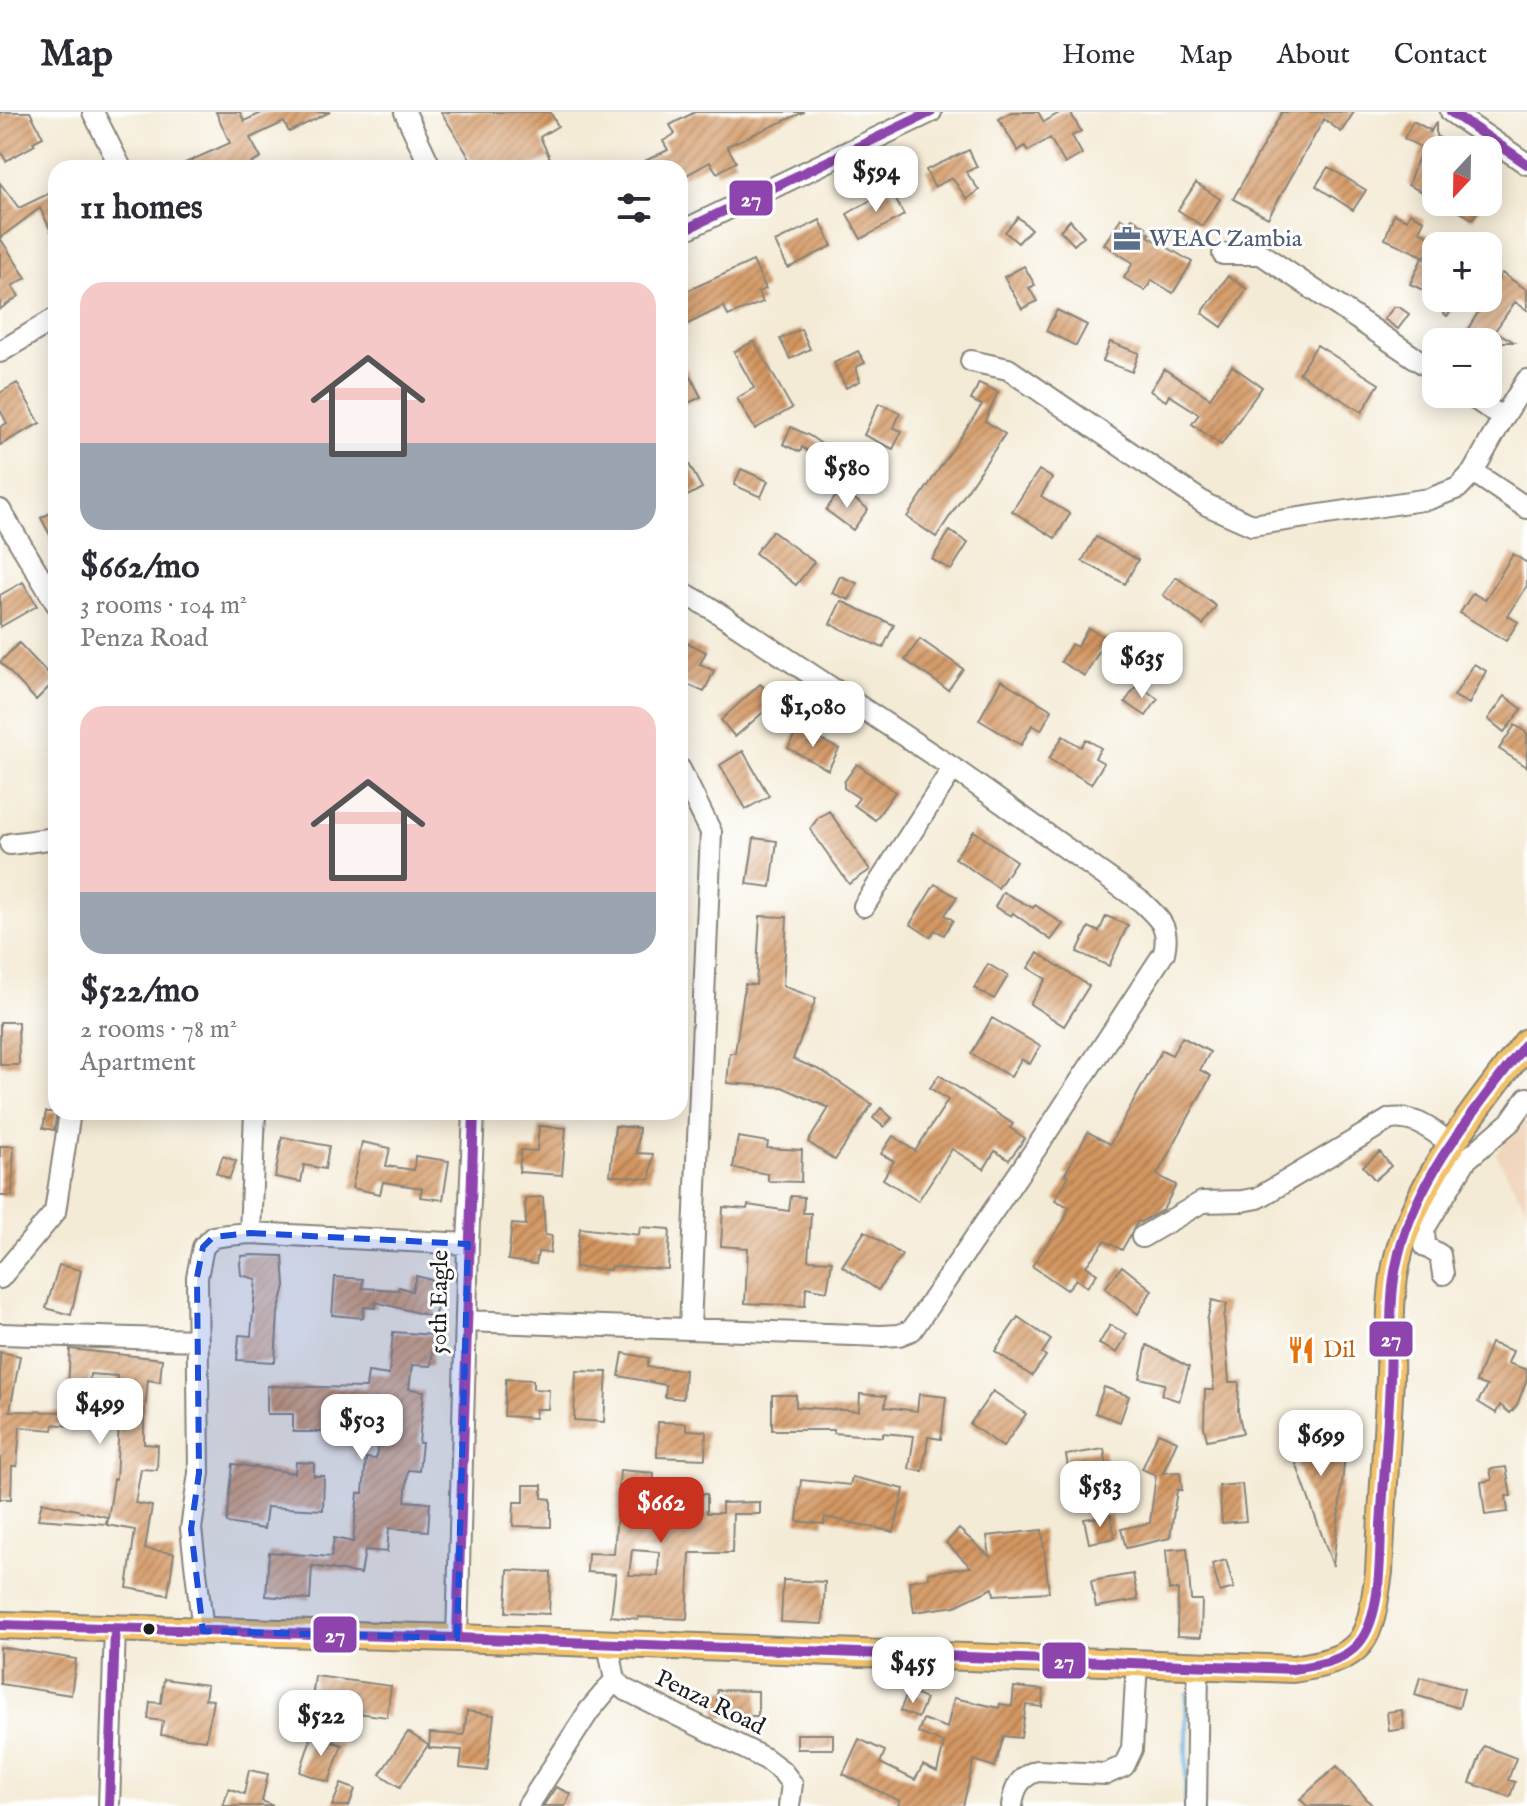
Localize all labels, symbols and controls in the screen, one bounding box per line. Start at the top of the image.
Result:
text: Map [40,31,113,79]
text: Home [1062,38,1135,73]
text: Map [1179,38,1233,73]
text: About [1277,38,1350,73]
text: Contact [1394,38,1487,73]
north arrow [1422,136,1502,216]
map controls [1422,136,1502,408]
pin: $594 [829,146,923,214]
text: $594 [852,155,900,188]
line badge: 27 [728,179,774,217]
icon: filters [612,186,656,230]
text: 27 [741,186,761,214]
text: 11 homes [80,187,203,230]
office icon: WEAC Zambia [1112,224,1142,254]
place label: WEAC Zambia [1149,224,1303,255]
button: + [1422,232,1502,312]
button: − [1422,328,1502,408]
icon: home [296,334,440,478]
pin: $580 [800,442,894,510]
text: $580 [824,451,870,484]
text: $662/mo [80,546,200,589]
text: 3 rooms · 104 m² [80,589,247,622]
text: Penza Road [80,622,208,655]
pin: $635 [1095,632,1189,700]
text: $635 [1120,641,1164,674]
pin: $1,080 [748,681,878,749]
text: $1,080 [780,690,846,723]
icon: home [296,758,440,902]
text: $522/mo [80,970,199,1013]
text: 2 rooms · 78 m² [80,1013,237,1046]
text: Apartment [80,1046,196,1079]
street label: 50th Eagle [424,1250,456,1354]
line badge: 27 [1368,1320,1414,1358]
text: 27 [1381,1326,1401,1354]
restaurant icon: Dil [1286,1335,1316,1365]
place label: Dil [1323,1335,1356,1366]
pin: $499 [53,1378,147,1446]
text: $499 [75,1387,125,1420]
pin: $503 [315,1394,409,1462]
text: $503 [339,1403,385,1436]
pin: $699 [1274,1410,1368,1478]
text: $699 [1297,1419,1345,1452]
pin: $583 [1053,1461,1147,1529]
text: $583 [1078,1470,1122,1503]
pin: $662 [614,1477,708,1545]
text: $662 [637,1486,685,1519]
line badge: 27 [312,1615,358,1654]
unlabelled marker [141,1621,157,1637]
text: 27 [325,1622,345,1650]
pin: $455 [866,1637,960,1705]
line badge: 27 [1041,1641,1087,1680]
text: $455 [890,1646,936,1679]
text: 27 [1054,1648,1074,1676]
street label: Penza Road [650,1663,770,1743]
pin: $522 [274,1690,368,1758]
text: $522 [297,1699,345,1732]

